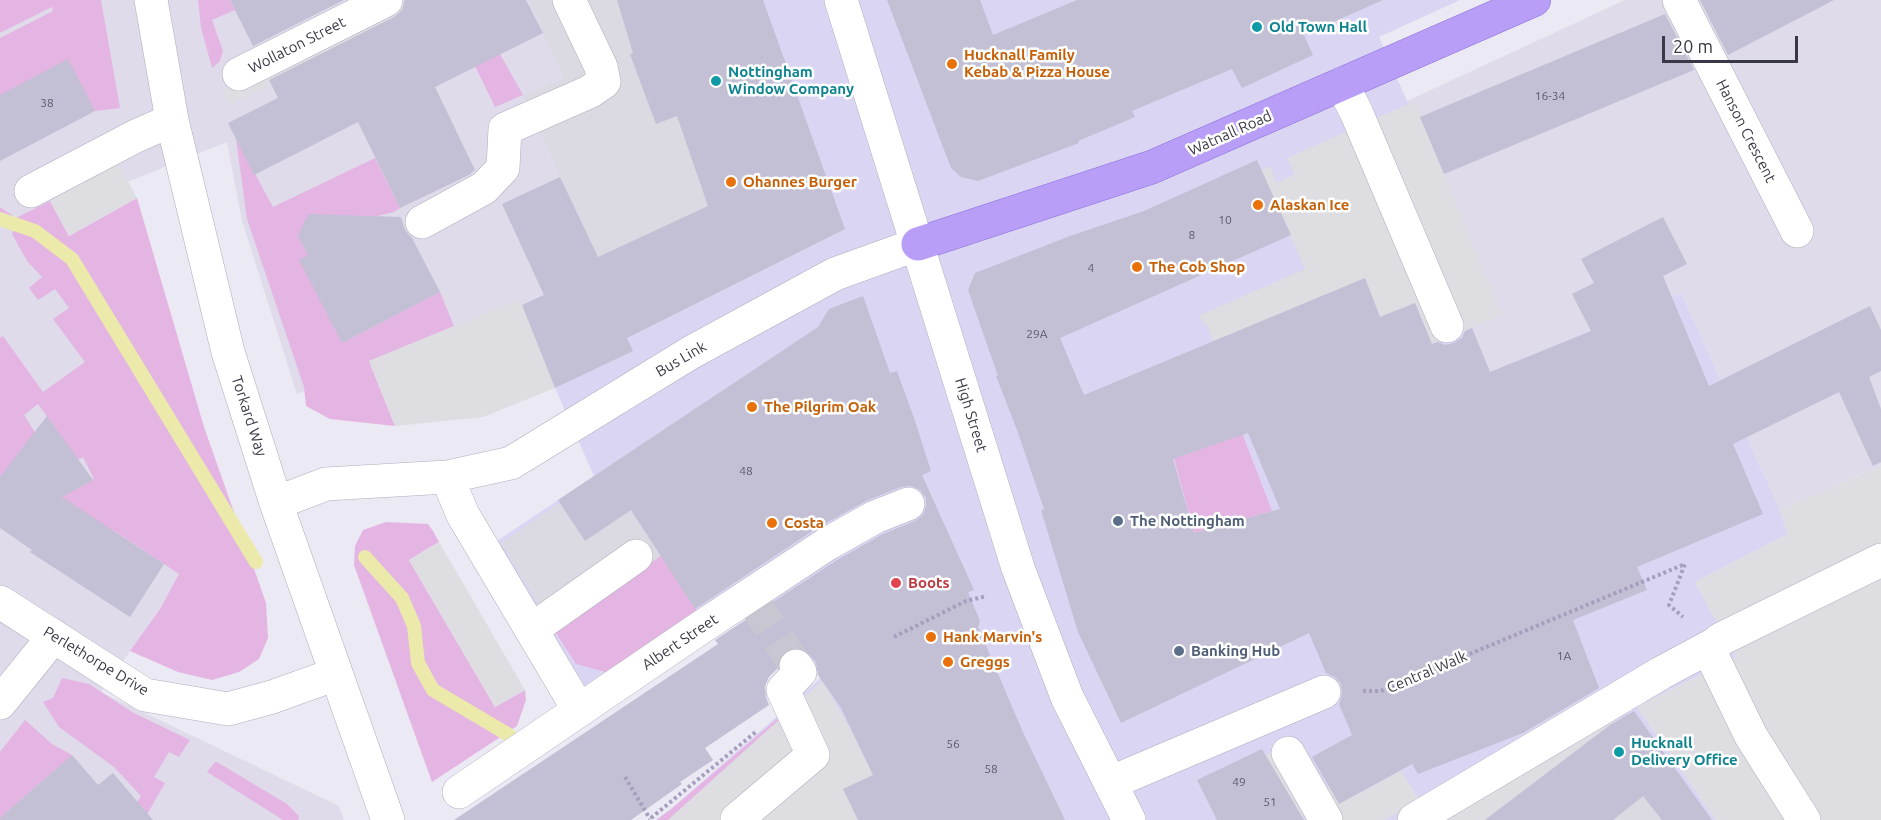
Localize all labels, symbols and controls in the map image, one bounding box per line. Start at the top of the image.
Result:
street label: Wollaton Street [245,13,349,77]
place label: Old Town Hall [1269,18,1367,36]
marker: Old Town Hall [1250,20,1264,34]
scale bar [1665,24,1802,62]
text: 20 m [1673,36,1713,56]
place label: Hucknall Family Kebab & Pizza House [964,46,1110,81]
marker: Hucknall Family Kebab & Pizza House [945,57,959,71]
place label: Nottingham Window Company [728,63,854,98]
marker: Nottingham Window Company [709,74,723,88]
street label: Hanson Crescent [1712,76,1780,186]
house number: 16-34 [1535,89,1565,103]
house number: 38 [40,96,54,110]
street label: Watnall Road [1186,107,1274,159]
place label: Ohannes Burger [743,173,857,191]
marker: Ohannes Burger [724,175,738,189]
place label: Alaskan Ice [1270,196,1349,214]
marker: Alaskan Ice [1251,198,1265,212]
house number: 10 [1218,213,1232,227]
house number: 8 [1189,228,1195,242]
place label: The Cob Shop [1149,258,1245,276]
marker: The Cob Shop [1130,260,1144,274]
house number: 4 [1088,261,1094,275]
house number: 29A [1026,327,1048,341]
street label: Bus Link [652,337,710,381]
street label: Torkard Way [228,373,270,459]
street label: High Street [951,376,991,454]
place label: The Pilgrim Oak [764,398,876,416]
marker: The Pilgrim Oak [745,400,759,414]
house number: 48 [739,464,753,478]
place label: The Nottingham [1130,512,1245,530]
place label: Costa [784,514,824,532]
marker: The Nottingham [1111,514,1125,528]
marker: Costa [765,516,779,530]
place label: Boots [908,574,950,592]
marker: Boots [889,576,903,590]
street label: Albert Street [639,610,721,674]
street label: Perlethorpe Drive [40,622,152,700]
place label: Hank Marvin's [943,628,1042,646]
marker: Hank Marvin's [924,630,938,644]
place label: Banking Hub [1191,642,1280,660]
marker: Banking Hub [1172,644,1186,658]
street label: Central Walk [1384,647,1470,697]
house number: 1A [1557,649,1571,663]
place label: Greggs [960,653,1010,671]
marker: Greggs [941,655,955,669]
place label: Hucknall Delivery Office [1631,734,1738,769]
house number: 56 [946,737,960,751]
marker: Hucknall Delivery Office [1612,745,1626,759]
house number: 58 [984,762,998,776]
house number: 49 [1232,775,1246,789]
house number: 51 [1263,795,1277,809]

